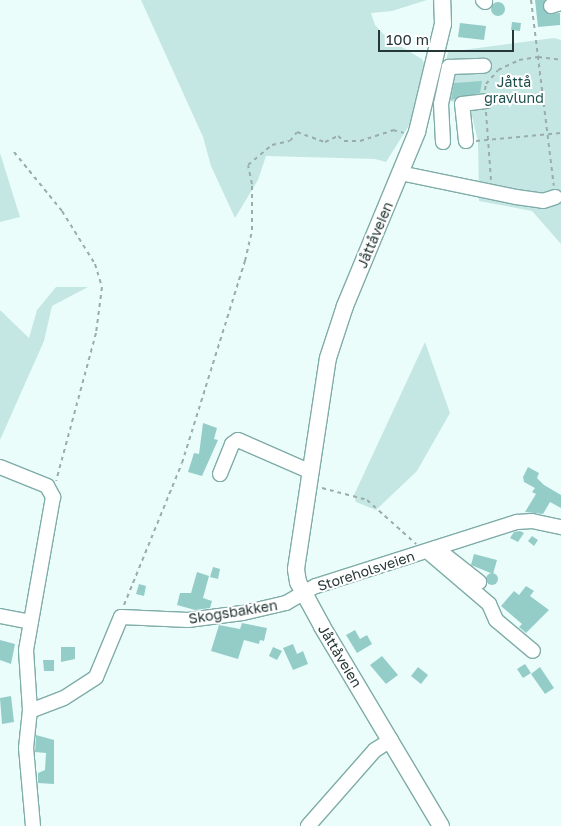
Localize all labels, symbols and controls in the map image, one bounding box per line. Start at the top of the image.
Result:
scale bar [381,20,517,52]
text: 100 m [386,30,429,48]
park label: Jåttå gravlund [484,74,544,106]
street label: Jåttåveien [354,199,396,271]
street label: Storeholsveien [315,547,417,595]
street label: Skogsbakken [187,597,279,627]
street label: Jåttåveien [315,622,365,690]

